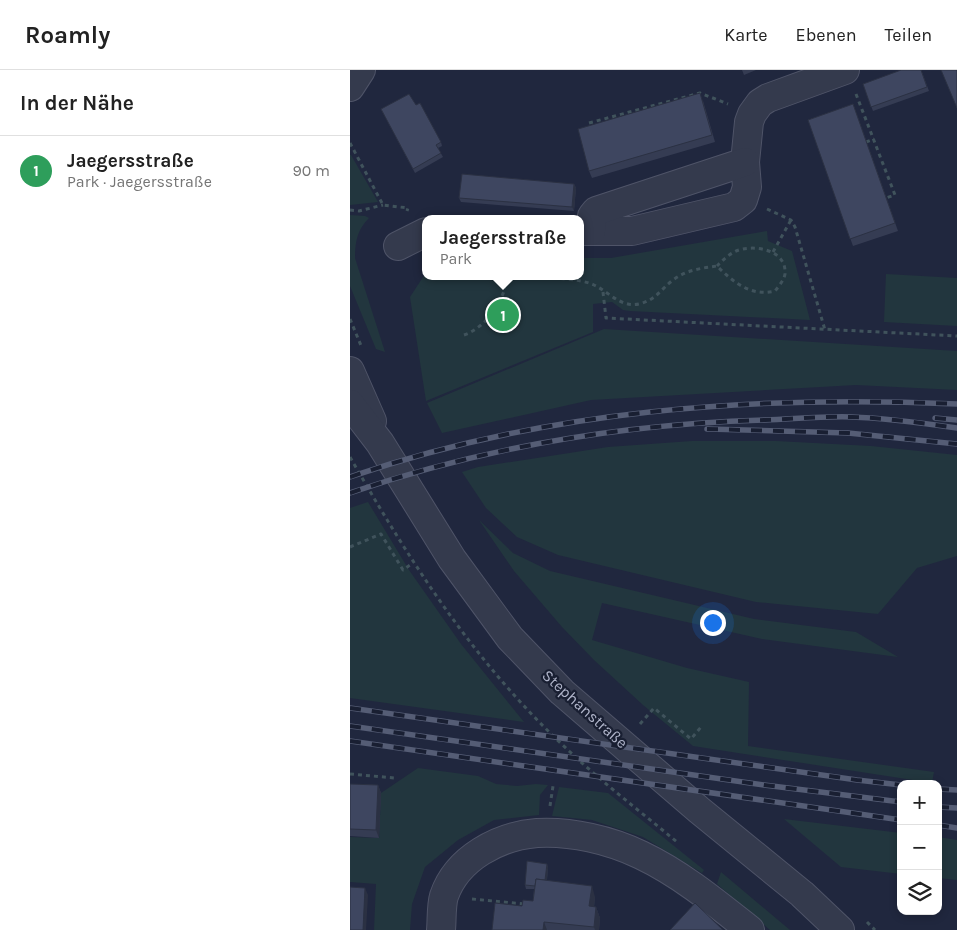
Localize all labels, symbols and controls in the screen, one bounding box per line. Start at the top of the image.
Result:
text: Roamly [25,21,110,49]
text: Karte [724,24,768,46]
text: Ebenen [796,24,857,46]
text: Teilen [885,24,932,46]
text: In der Nähe [20,91,134,115]
text: Jaegersstraße [67,150,194,172]
text: 1 [33,161,39,180]
text: 90 m [292,161,330,180]
text: Park · Jaegersstraße [67,172,212,191]
popup [422,215,584,280]
text: Jaegersstraße [440,227,566,249]
text: Park [440,249,472,268]
pin: 1 [487,296,519,334]
your location [700,610,726,636]
street label: Stephanstraße [538,666,632,752]
map controls [897,780,942,915]
button: + [897,780,942,825]
button: − [897,825,942,870]
button: layers [897,870,942,915]

